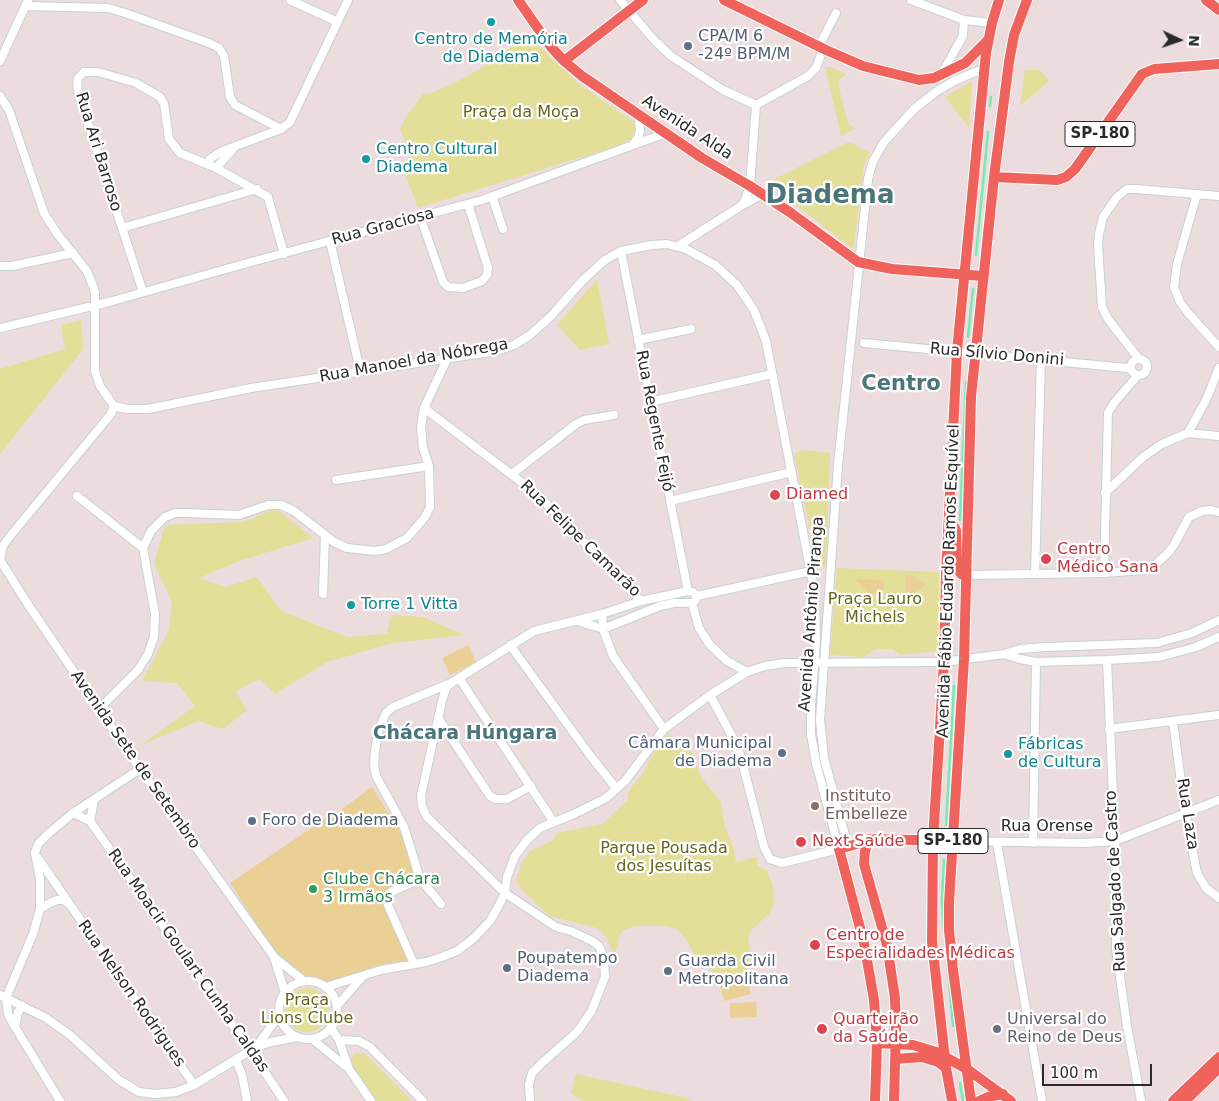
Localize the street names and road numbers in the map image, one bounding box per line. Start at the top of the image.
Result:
street label: Rua Ari Barroso [71,90,125,214]
street label: Avenida Alda [638,92,736,164]
road number: SP-180 [1065,122,1135,146]
street label: Rua Graciosa [330,204,436,250]
street label: Rua Manoel da Nóbrega [318,335,510,387]
street label: Rua Sílvio Donini [929,340,1065,370]
street label: Rua Regente Feijó [631,349,677,493]
street label: Avenida Fábio Eduardo Ramos Esquível [934,424,964,738]
street label: Rua Felipe Camarão [516,476,644,602]
street label: Avenida Antônio Piranga [796,516,828,712]
street label: Avenida Sete de Setembro [66,667,204,853]
street label: Rua Laza [1172,777,1202,851]
street label: Rua Salgado de Castro [1102,790,1130,972]
street label: Rua Orense [1001,817,1093,837]
road number: SP-180 [918,828,988,854]
street label: Rua Moacir Goulart Cunha Caldas [103,846,273,1076]
street label: Rua Nelson Rodrigues [73,917,189,1071]

